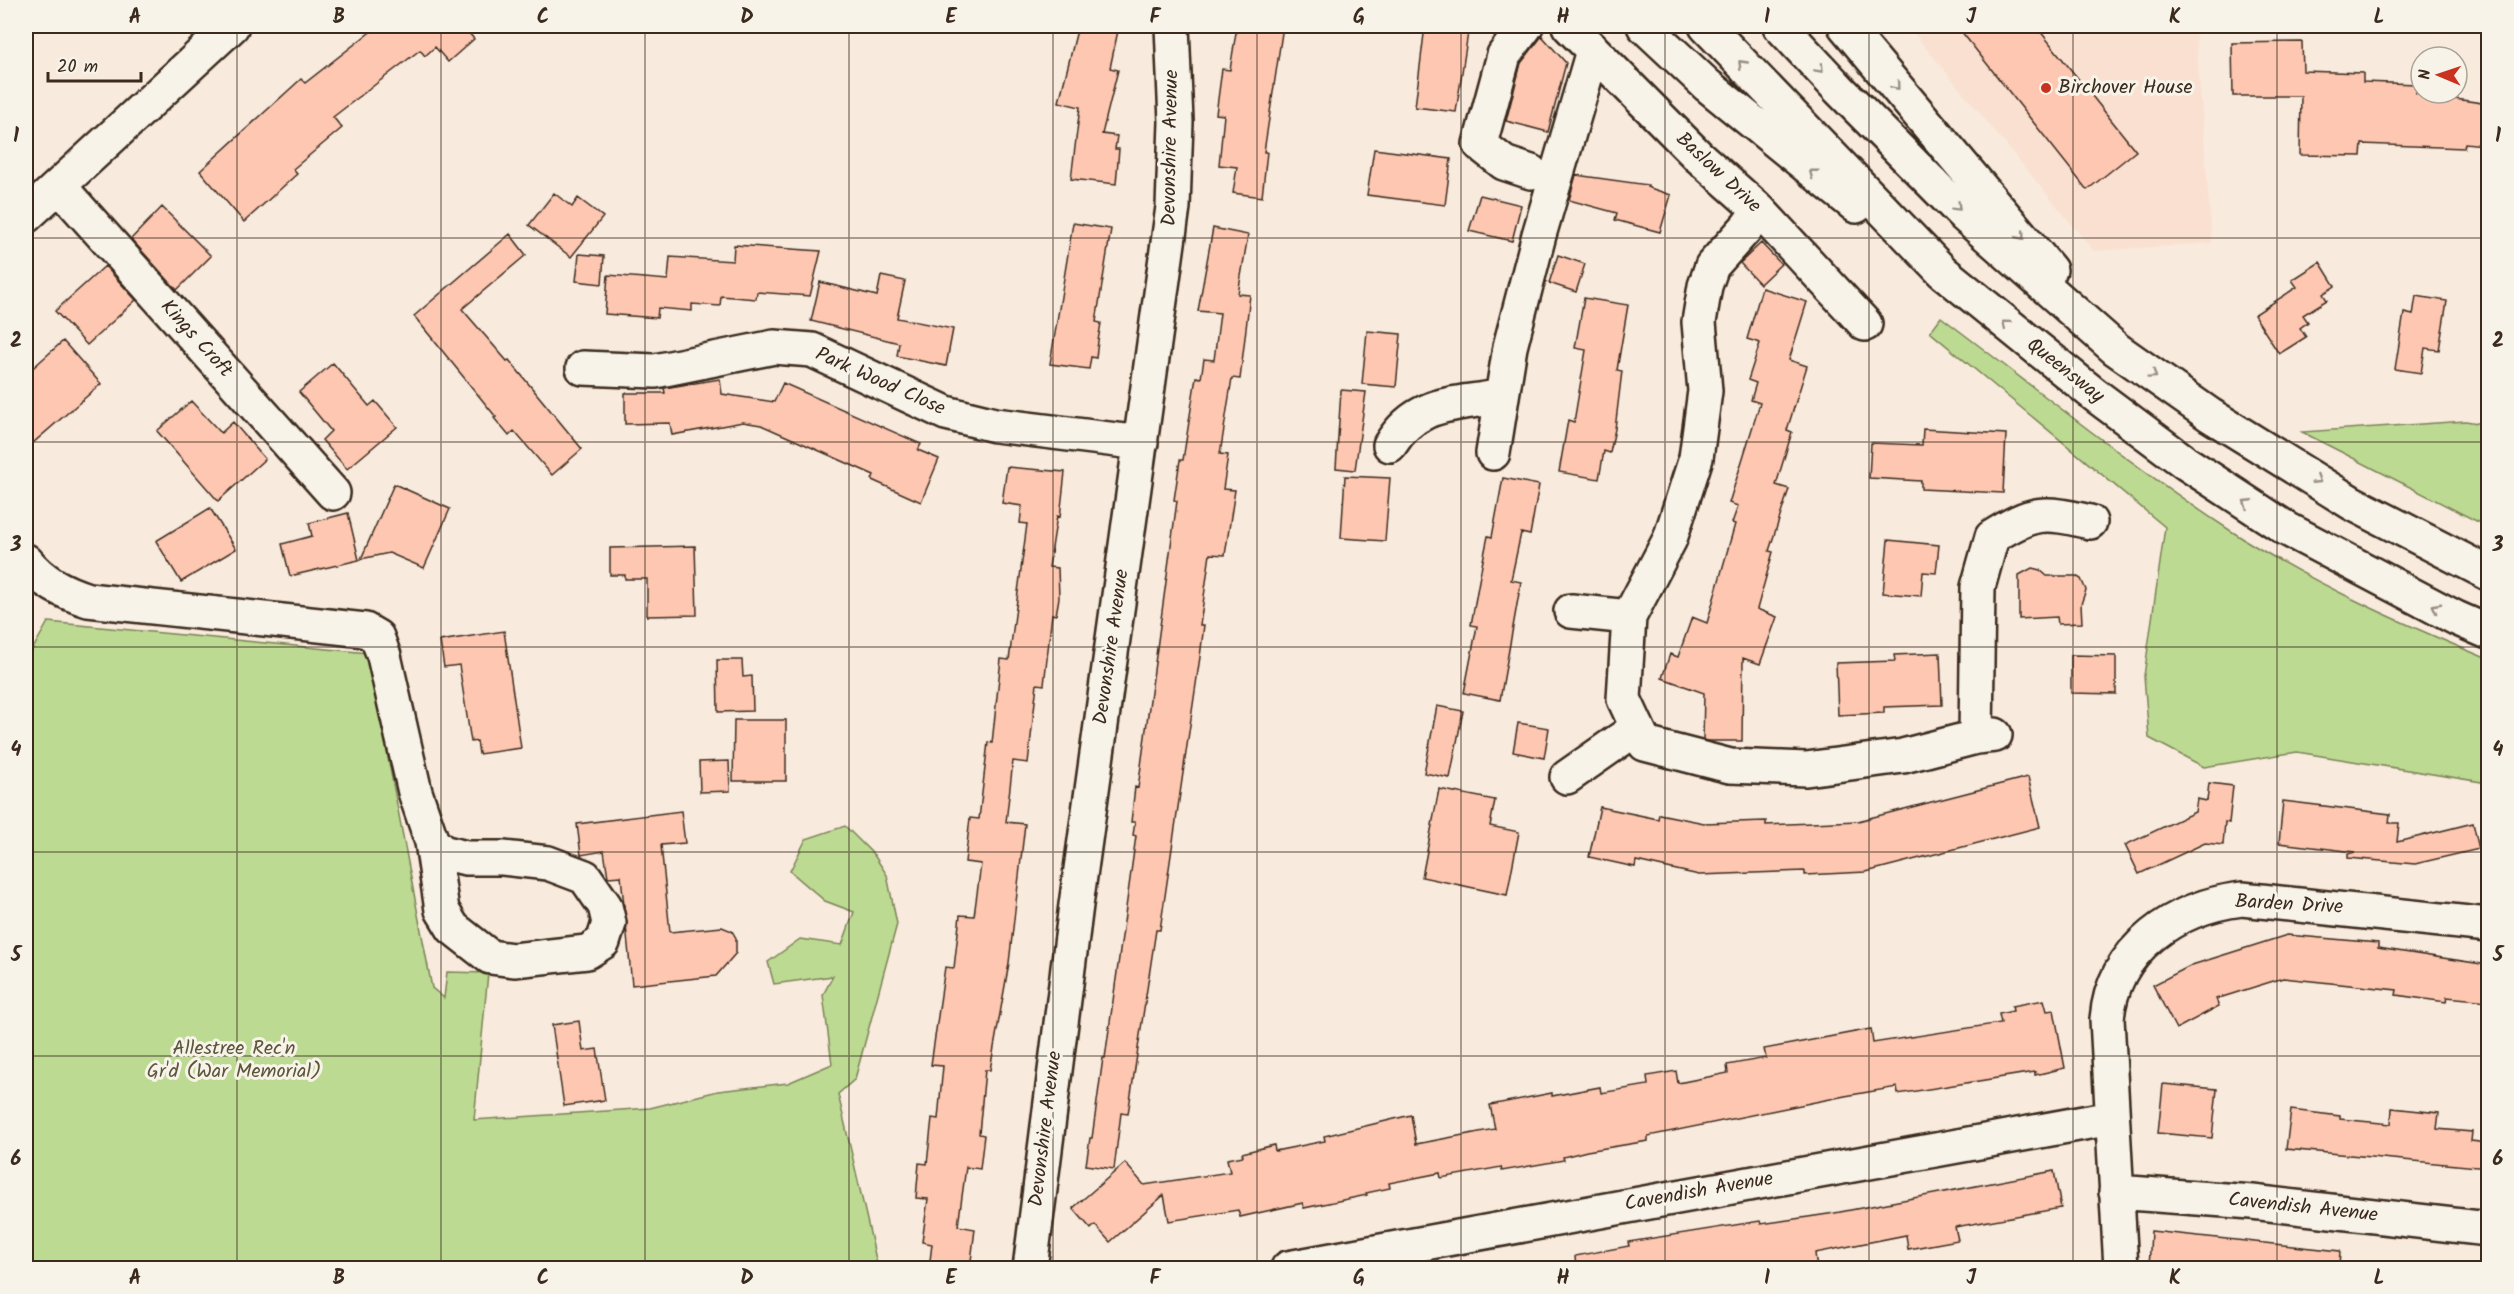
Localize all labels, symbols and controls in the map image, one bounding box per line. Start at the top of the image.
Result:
text: A [129,2,141,34]
text: B [333,2,345,34]
text: C [537,2,549,34]
text: D [740,2,754,34]
text: E [945,2,957,34]
text: F [1150,2,1162,34]
text: G [1353,2,1365,34]
text: H [1556,2,1570,34]
text: I [1764,2,1770,34]
text: J [1966,2,1977,34]
text: K [2169,2,2181,34]
text: L [2374,2,2384,34]
scale bar [48,45,141,83]
north arrow [2409,45,2469,105]
text: 20 m [57,53,98,82]
one-way arrow [1738,61,1749,72]
one-way arrow [1813,62,1824,72]
street label: Devonshire Avenue [1154,69,1188,227]
text: N [2413,69,2438,80]
place label: Birchover House [2058,72,2192,104]
one-way arrow [1889,79,1900,90]
marker: Birchover House [2039,81,2053,95]
text: 1 [13,121,19,153]
text: 1 [2495,121,2501,153]
street label: Baslow Drive [1668,125,1768,221]
one-way arrow [1809,170,1820,181]
one-way arrow [1949,200,1960,211]
one-way arrow [2014,229,2025,240]
street label: Kings Croft [152,293,240,386]
one-way arrow [2002,321,2013,332]
text: 2 [10,326,22,358]
text: 2 [2492,326,2504,358]
street label: Queensway [2019,330,2112,412]
street label: Park Wood Close [810,339,950,425]
one-way arrow [2146,368,2157,379]
one-way arrow [2310,473,2321,484]
one-way arrow [2242,499,2253,510]
text: 3 [10,530,22,562]
text: 3 [2492,530,2504,562]
street label: Devonshire Avenue [1085,567,1139,727]
one-way arrow [2431,603,2442,614]
text: 4 [11,735,22,767]
text: 4 [2493,735,2504,767]
street label: Barden Drive [2234,886,2344,924]
text: 5 [10,940,23,972]
text: 5 [2492,940,2505,972]
park label: Allestree Rec'n Gr'd (War Memorial) [147,1033,321,1088]
street label: Devonshire Avenue [1021,1049,1071,1209]
text: 6 [11,1144,22,1176]
text: 6 [2493,1144,2504,1176]
street label: Cavendish Avenue [1622,1163,1776,1221]
street label: Cavendish Avenue [2227,1184,2379,1232]
text: A [129,1263,141,1294]
text: B [333,1263,345,1294]
text: C [537,1263,549,1294]
text: D [740,1263,754,1294]
text: E [945,1263,957,1294]
text: F [1150,1263,1162,1294]
text: G [1353,1263,1365,1294]
text: H [1556,1263,1570,1294]
text: I [1764,1263,1770,1294]
text: J [1966,1263,1977,1294]
text: K [2169,1263,2181,1294]
text: L [2374,1263,2384,1294]

